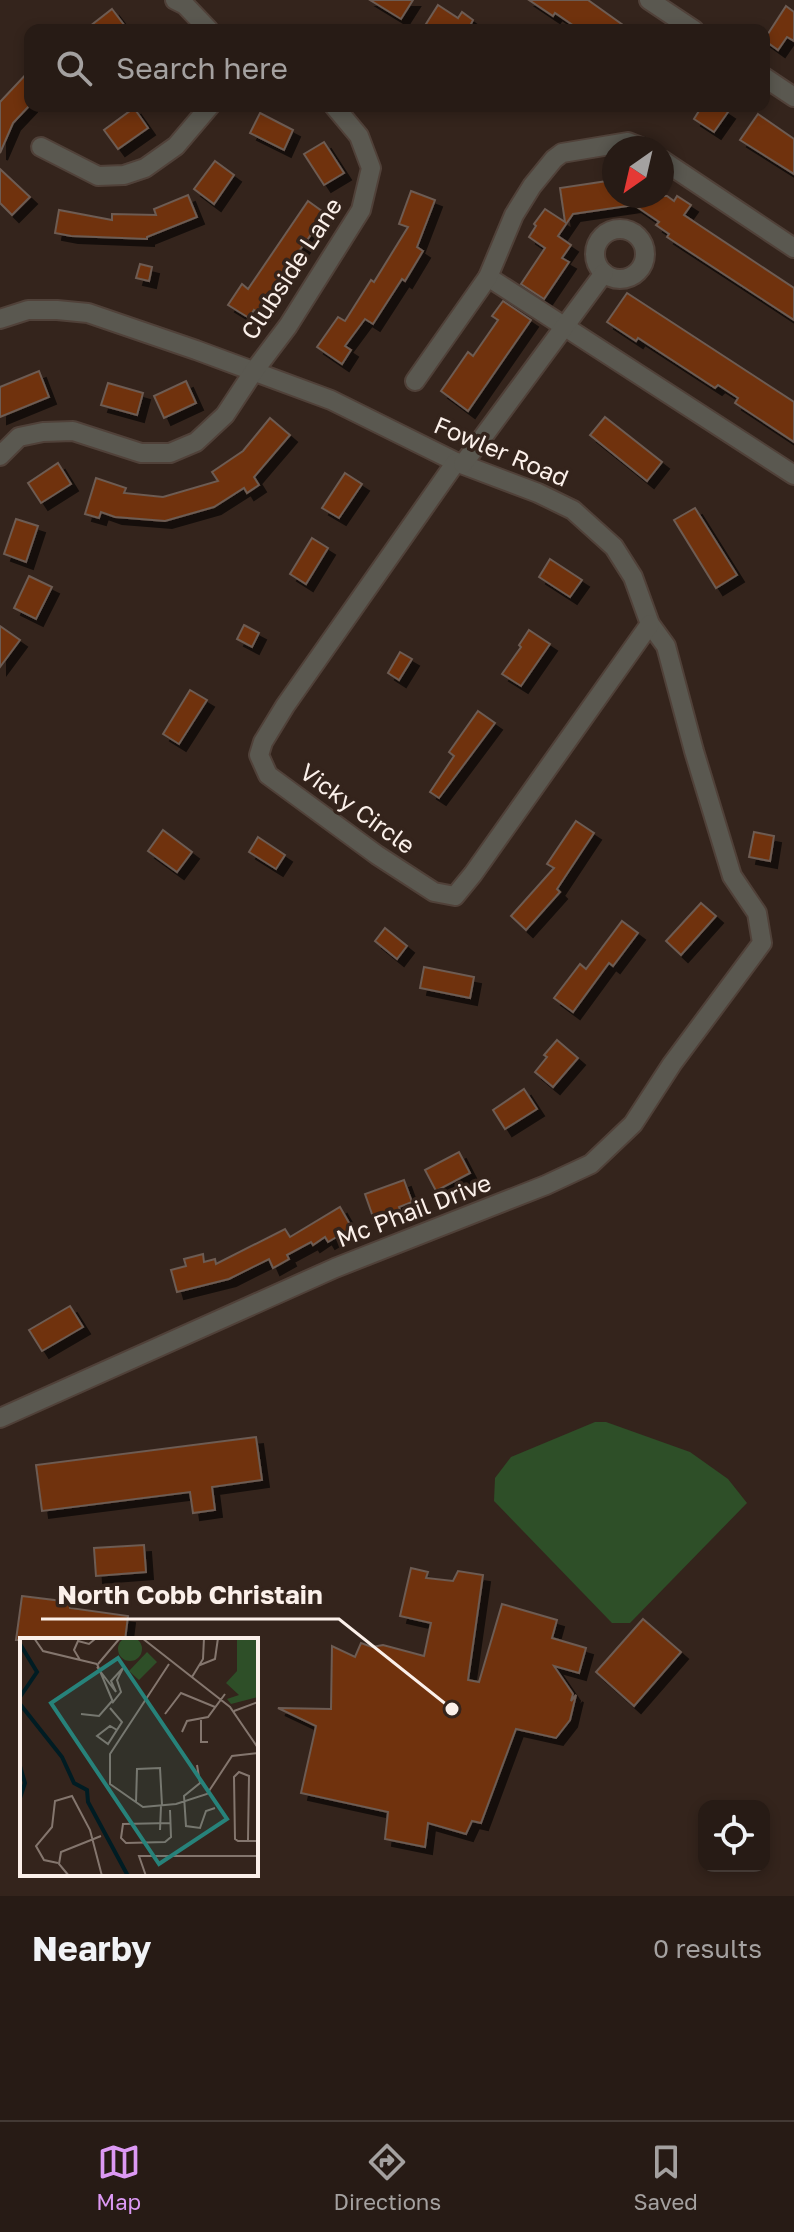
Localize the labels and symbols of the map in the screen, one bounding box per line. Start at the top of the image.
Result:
north arrow [602,136,674,208]
street label: Clubside Lane [234,192,347,345]
street label: Fowler Road [430,409,573,492]
street label: Vicky Circle [295,756,421,859]
street label: Mc Phail Drive [332,1167,495,1252]
callout: North Cobb Christain [41,1569,339,1619]
text: North Cobb Christain [57,1579,323,1610]
inset map [20,1638,258,1876]

